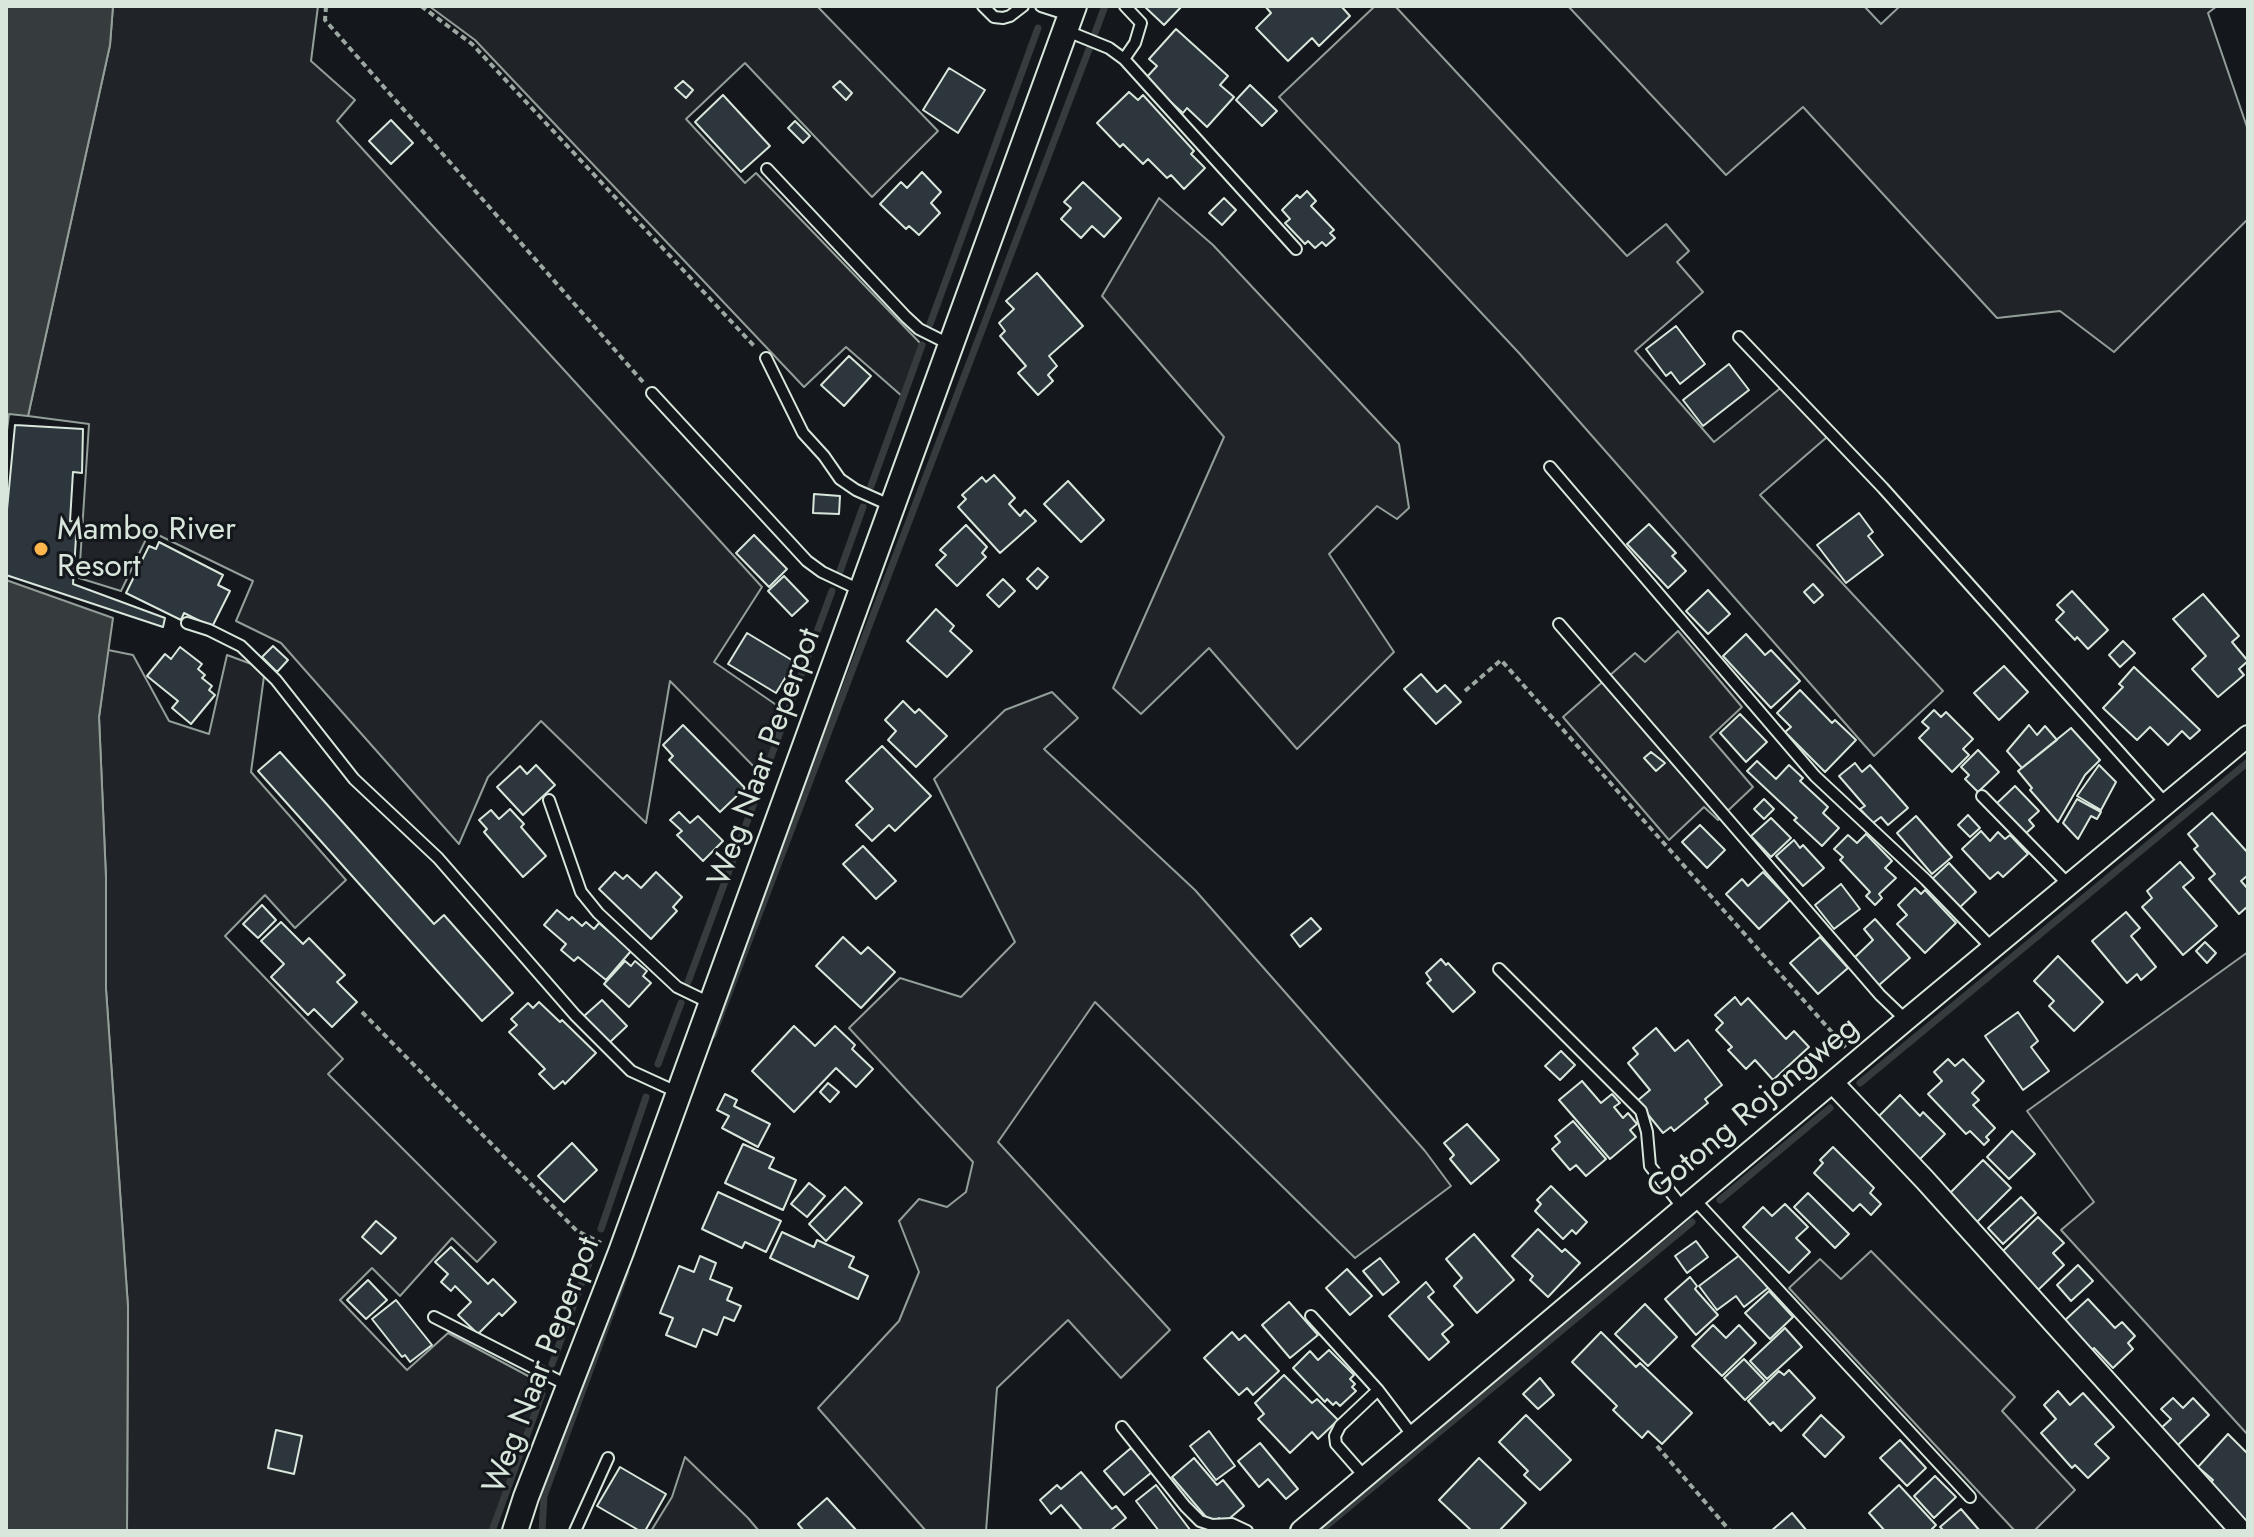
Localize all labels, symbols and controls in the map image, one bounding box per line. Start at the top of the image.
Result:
place label: Mambo River Resort [57,512,236,587]
marker: Mambo River Resort [32,540,50,558]
street label: Weg Naar Peperpot [701,624,831,892]
street label: Gotong Rojongweg [1641,1009,1867,1209]
street label: Weg Naar Peperpot [476,1232,610,1500]

